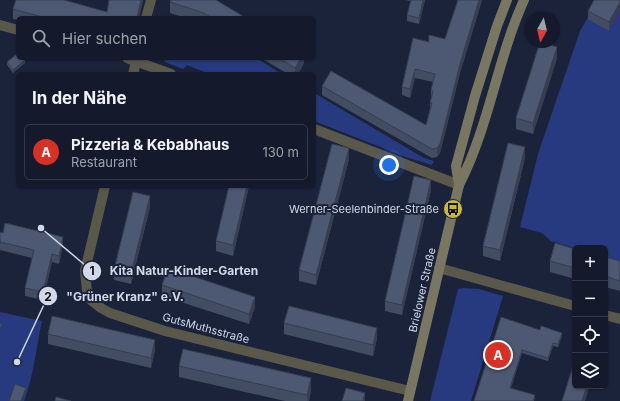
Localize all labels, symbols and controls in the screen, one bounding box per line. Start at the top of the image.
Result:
north arrow [524,12,560,48]
search box [16,16,316,60]
icon: search [30,27,52,49]
text: Hier suchen [62,29,147,48]
text: In der Nähe [32,88,127,108]
text: Pizzeria & Kebabhaus [71,135,229,154]
text: A [41,144,51,160]
text: 130 m [262,144,299,160]
text: Restaurant [71,154,137,170]
your location [379,155,399,175]
bus stop icon: Werner-Seelenbinder-Straße [442,198,464,220]
place label: Werner-Seelenbinder-Straße [289,202,439,216]
map controls [572,245,608,389]
button: + [572,245,608,281]
street label: Brielower Straße [405,246,439,334]
callout: Kita Natur-Kinder-Garten [82,259,266,283]
text: 1 [89,263,95,278]
text: Kita Natur-Kinder-Garten [110,263,258,278]
button: − [572,281,608,317]
callout: "Grüner Kranz" e.V. [38,284,191,308]
text: 2 [44,289,52,304]
text: "Grüner Kranz" e.V. [66,289,184,304]
street label: GutsMuthsstraße [161,310,251,346]
button: locate [572,317,608,353]
pin: A [485,340,511,370]
button: layers [572,353,608,389]

